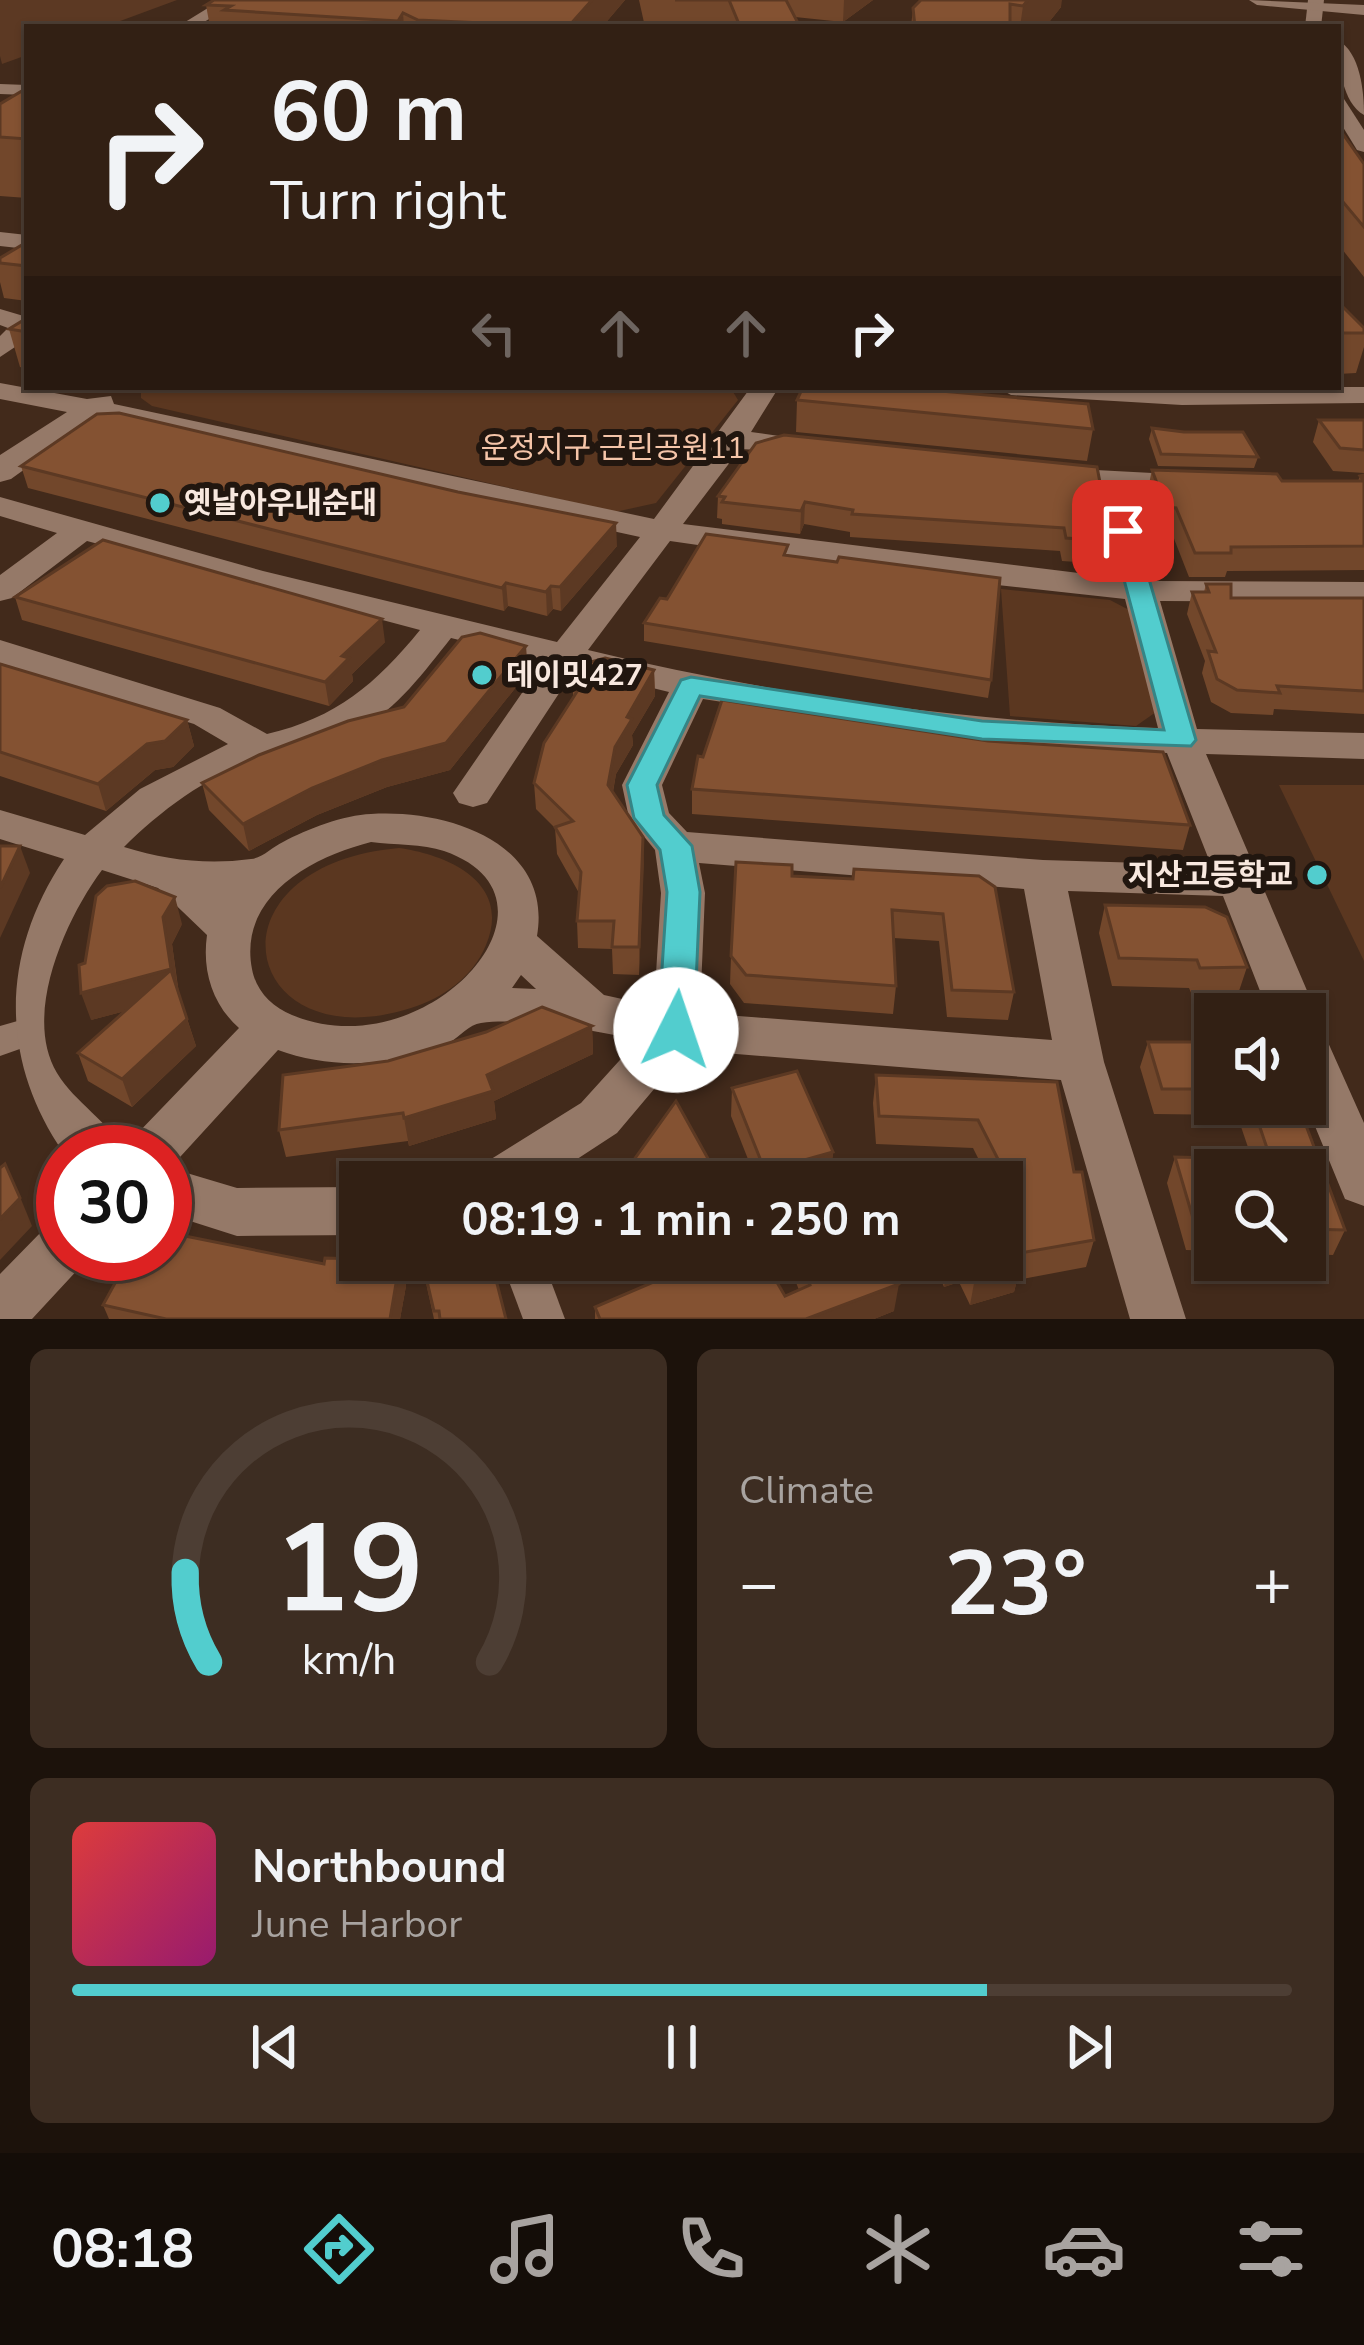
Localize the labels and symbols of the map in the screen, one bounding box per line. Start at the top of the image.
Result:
park label: 운정지구 근린공원11 [481,428,745,469]
pin [1072,480,1174,582]
place label: 옛날아우내순대 [184,483,377,524]
marker: 옛날아우내순대 [147,490,173,516]
place label: 데이밋427 [506,655,643,696]
marker: 데이밋427 [469,662,495,688]
place label: 지산고등학교 [1127,855,1293,896]
marker: 지산고등학교 [1304,862,1330,888]
position arrow [613,967,739,1093]
speed limit sign: 30 [36,1125,192,1281]

